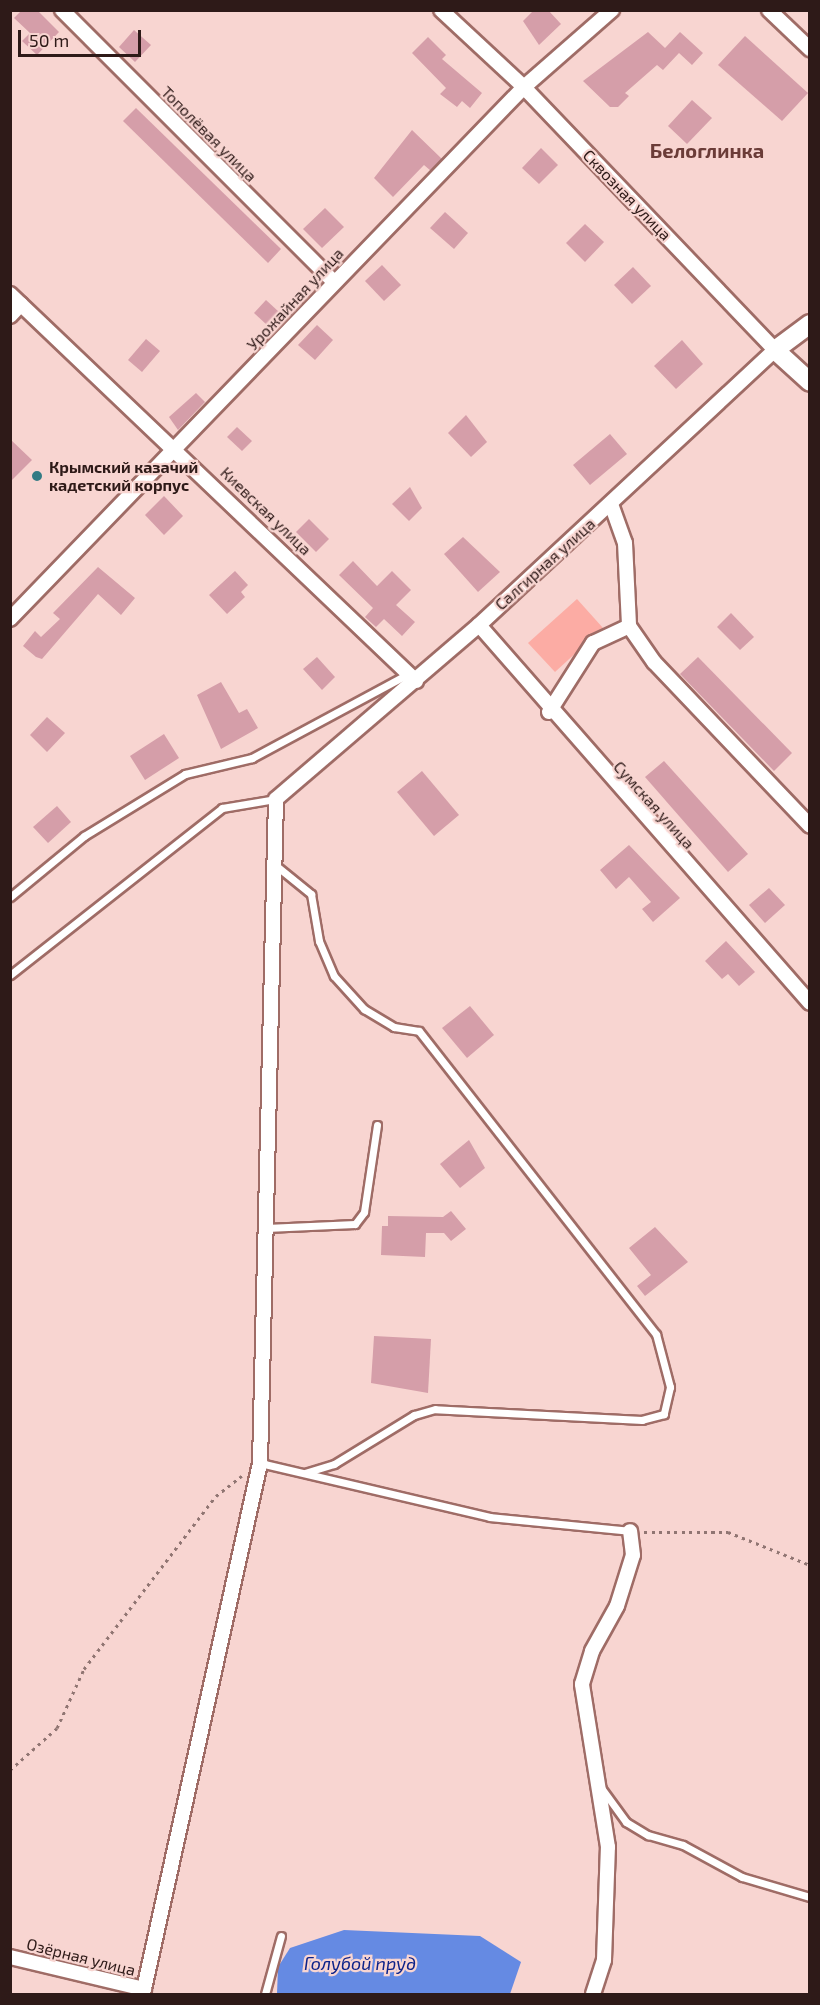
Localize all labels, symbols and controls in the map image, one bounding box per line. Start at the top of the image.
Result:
scale bar [21,18,144,56]
text: 50 m [29,29,69,51]
street label: Тополёвая улица [157,82,261,186]
district label: Белоглинка [650,138,764,162]
street label: Сквозная улица [579,146,675,244]
street label: Урожайная улица [243,244,347,354]
place label: Крымский казачий кадетский корпус [49,457,198,495]
street label: Киевская улица [217,463,315,559]
marker: Крымский казачий кадетский корпус [30,469,44,483]
street label: Салгирная улица [491,514,599,614]
street label: Сумская улица [610,757,698,853]
street label: Озёрная улица [25,1934,137,1980]
water label: Голубой пруд [304,1952,416,1974]

